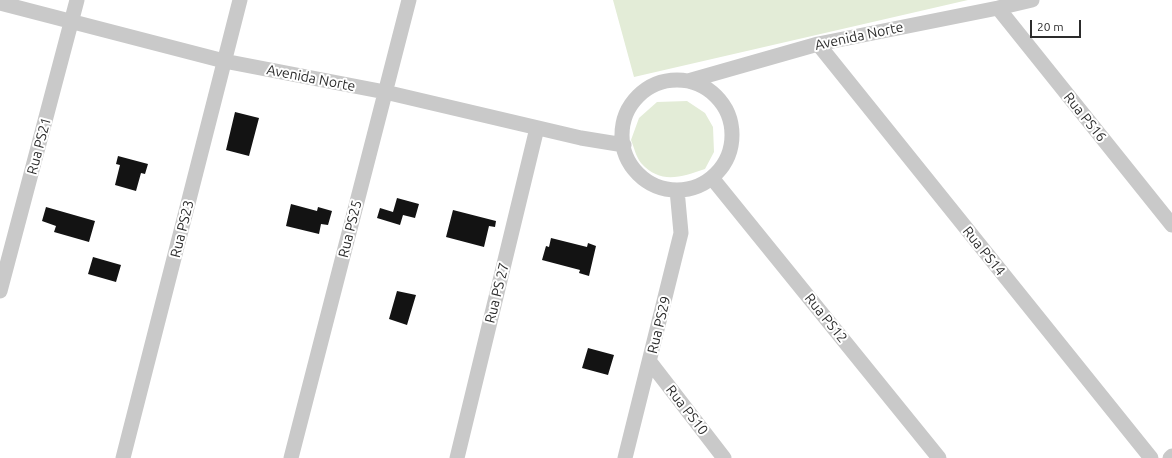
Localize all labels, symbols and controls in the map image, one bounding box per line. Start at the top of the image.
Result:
scale bar [1032,12,1083,38]
street label: Avenida Norte [813,18,905,54]
text: 20 m [1037,20,1064,33]
street label: Avenida Norte [265,61,357,95]
street label: Rua PS16 [1060,89,1110,145]
street label: Rua PS21 [23,116,55,176]
street label: Rua PS23 [167,199,197,259]
street label: Rua PS25 [335,199,365,259]
street label: Rua PS14 [959,223,1009,279]
street label: Rua PS 27 [481,261,513,325]
street label: Rua PS12 [801,290,851,346]
street label: Rua PS29 [644,295,674,355]
street label: Rua PS10 [662,382,712,438]

